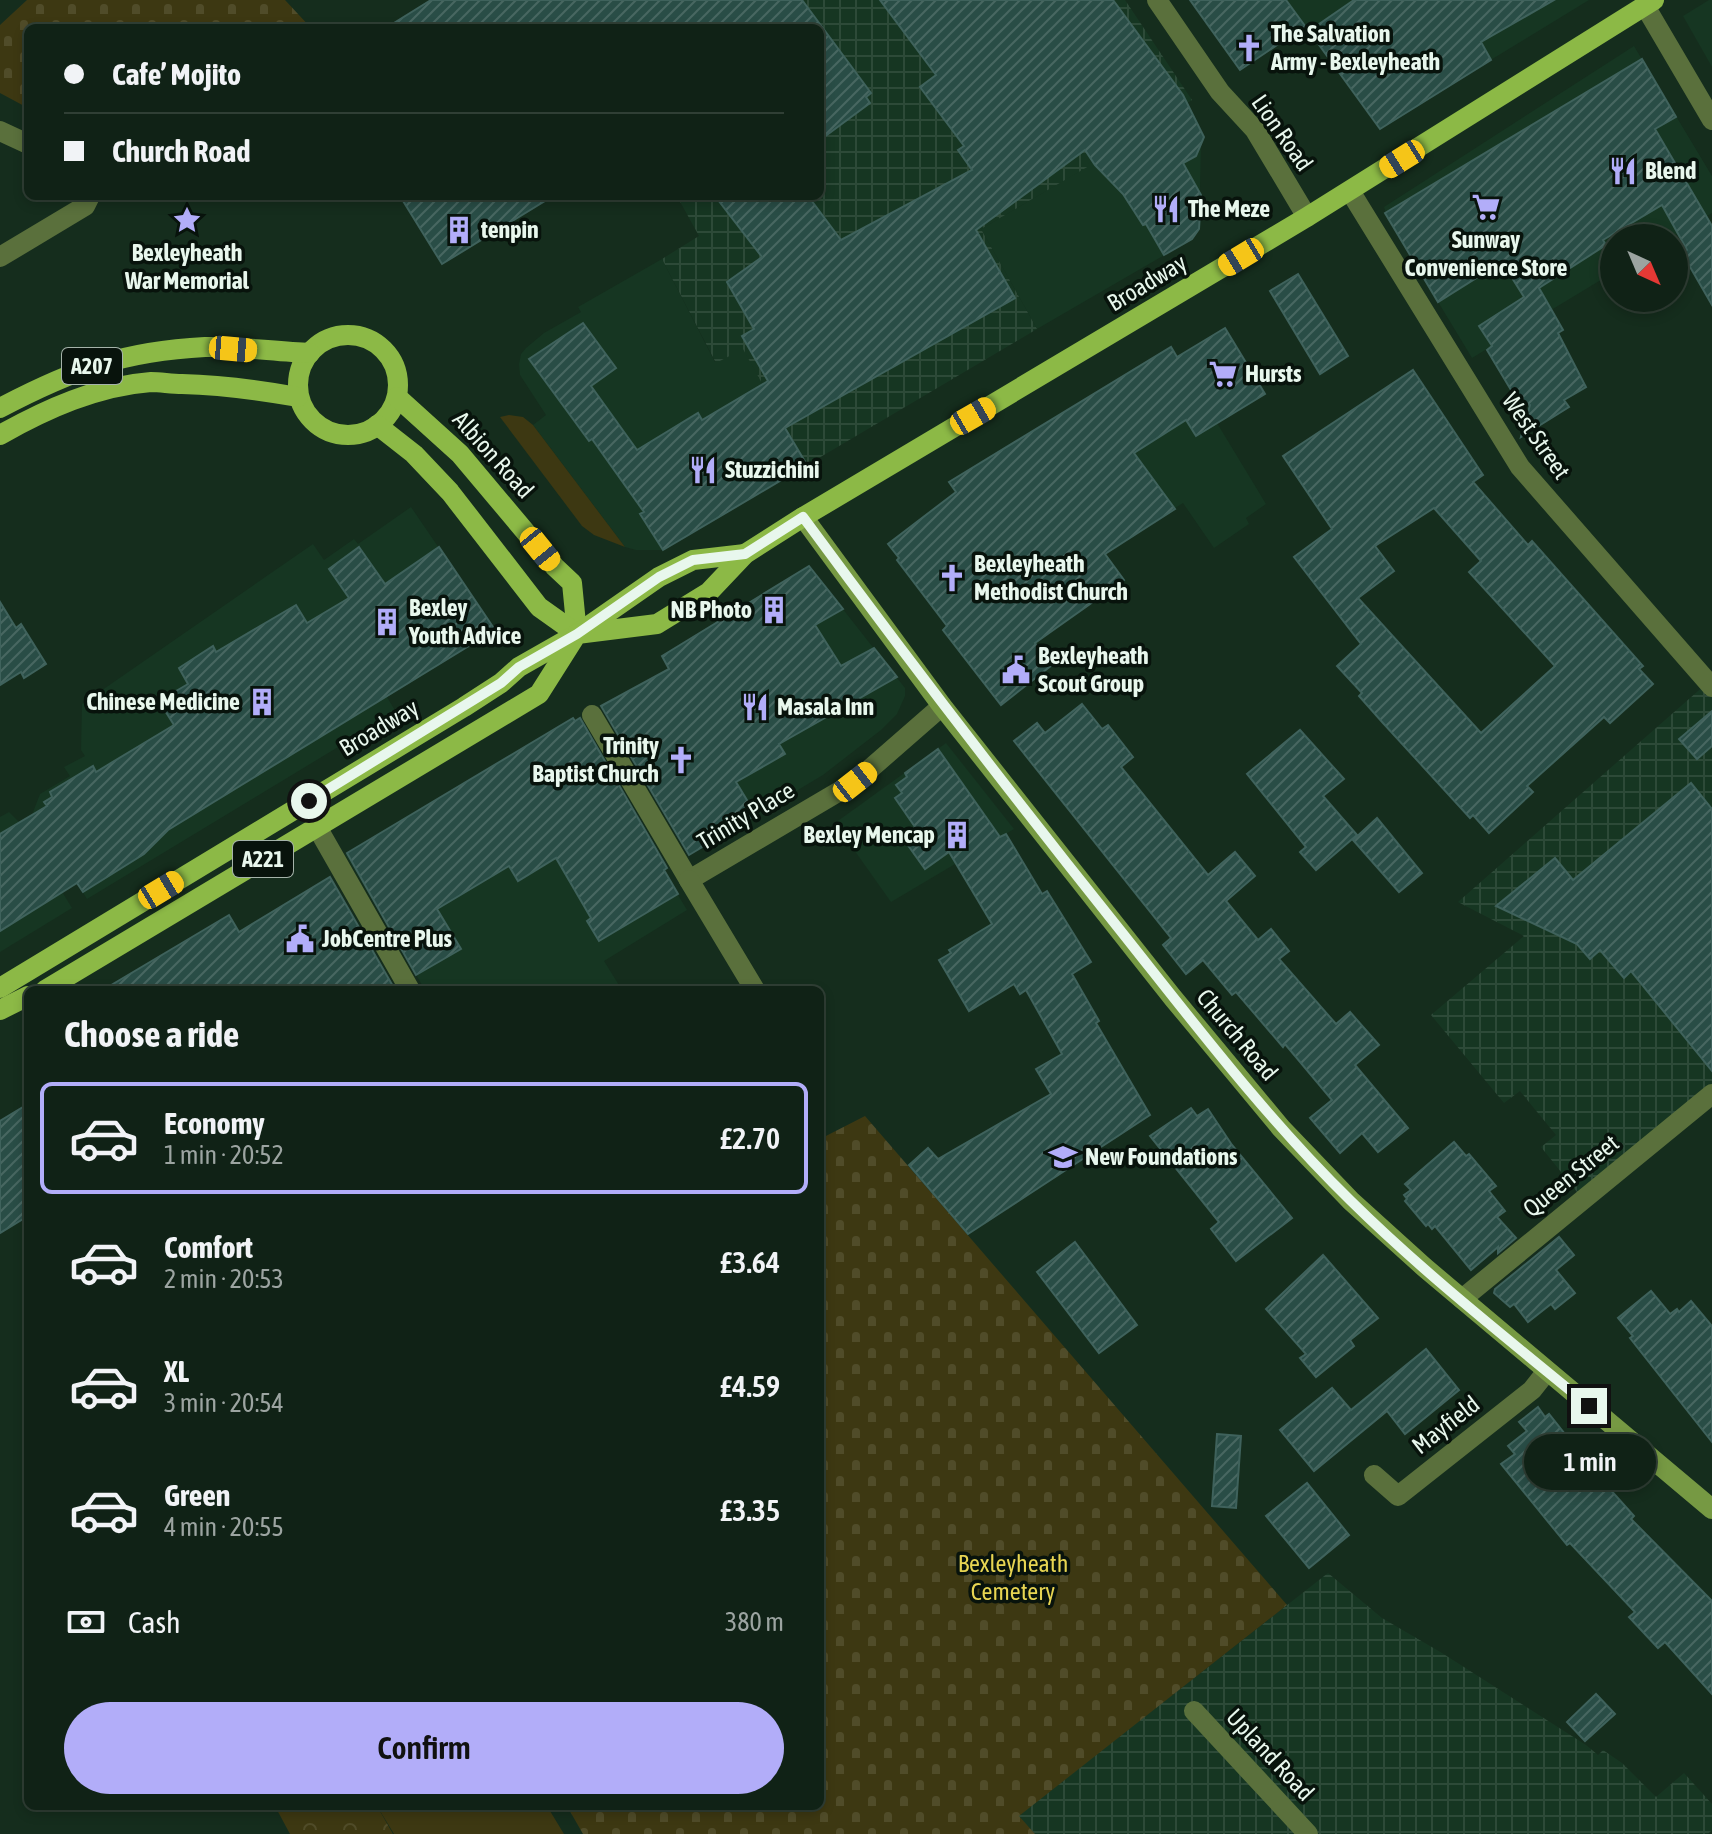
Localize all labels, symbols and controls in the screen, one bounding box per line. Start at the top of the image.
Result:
place label: The Salvation Army - Bexleyheath [1270,20,1440,75]
church icon: The Salvation Army - Bexleyheath [1234,33,1264,63]
text: Cafe’ Mojito [112,57,241,91]
street label: Lion Road [1246,89,1318,176]
text: Church Road [112,134,250,168]
car [1375,136,1429,182]
restaurant icon: Blend [1608,156,1638,186]
place label: Blend [1645,157,1696,184]
supermarket icon: Sunway Convenience Store [1471,192,1501,222]
restaurant icon: The Meze [1151,194,1181,224]
place label: The Meze [1188,195,1270,222]
place icon: Bexleyheath War Memorial [172,205,202,235]
building icon: tenpin [444,215,474,245]
place label: tenpin [480,216,539,243]
north arrow [1600,224,1688,312]
map controls [1600,224,1688,312]
place label: Sunway Convenience Store [1404,226,1568,281]
car [1214,234,1268,280]
place label: Bexleyheath War Memorial [124,239,250,294]
street label: Broadway [1102,248,1191,317]
car [208,335,258,363]
road number: A207 [62,348,122,384]
supermarket icon: Hursts [1208,359,1238,389]
place label: Hursts [1245,360,1302,387]
street label: West Street [1497,387,1576,484]
car [946,394,1000,438]
street label: Albion Road [448,406,539,503]
restaurant icon: Stuzzichini [688,455,718,485]
place label: Stuzzichini [725,456,820,483]
car [516,523,564,575]
place label: Bexleyheath Methodist Church [974,550,1128,605]
church icon: Bexleyheath Methodist Church [937,563,967,593]
place label: Bexley Youth Advice [408,594,521,649]
building icon: NB Photo [759,595,789,625]
place label: NB Photo [671,596,752,623]
building icon: Bexley Youth Advice [372,607,402,637]
place label: Bexleyheath Scout Group [1038,642,1149,697]
public building icon: Bexleyheath Scout Group [1001,655,1031,685]
building icon: Chinese Medicine [247,687,277,717]
place label: Chinese Medicine [86,688,240,715]
restaurant icon: Masala Inn [740,692,770,722]
street label: Broadway [334,693,423,762]
place label: Masala Inn [777,693,874,720]
place label: Trinity Baptist Church [532,732,659,787]
church icon: Trinity Baptist Church [666,745,696,775]
car [829,758,881,806]
street label: Trinity Place [693,776,799,855]
route start [291,783,327,819]
building icon: Bexley Mencap [942,820,972,850]
place label: Bexley Mencap [803,821,935,848]
road number: A221 [233,841,293,877]
car [134,867,188,913]
public building icon: JobCentre Plus [285,924,315,954]
place label: JobCentre Plus [321,925,453,952]
street label: Church Road [1191,984,1283,1086]
text: Choose a ride [64,1013,239,1055]
icon: car [68,1102,140,1174]
text: Economy [164,1106,265,1140]
text: £2.70 [720,1121,780,1155]
street label: Queen Street [1518,1129,1624,1222]
text: 1 min · 20:52 [164,1140,284,1170]
school or university icon: New Foundations [1048,1142,1078,1172]
place label: New Foundations [1085,1143,1238,1170]
icon: car [68,1226,140,1298]
text: Comfort [164,1230,253,1264]
text: £3.64 [720,1245,780,1279]
text: 2 min · 20:53 [164,1264,284,1294]
icon: car [68,1350,140,1422]
text: XL [164,1354,189,1388]
text: £4.59 [720,1369,780,1403]
text: 3 min · 20:54 [164,1388,284,1418]
route end [1571,1388,1607,1424]
street label: Mayfield [1407,1390,1485,1459]
callout: 1 min [1523,1434,1655,1490]
text: 1 min [1563,1447,1617,1477]
icon: car [68,1474,140,1546]
text: Green [164,1478,230,1512]
text: £3.35 [720,1493,780,1527]
text: 4 min · 20:55 [164,1512,284,1542]
park label: Bexleyheath Cemetery [958,1550,1068,1605]
icon: cash [64,1600,108,1644]
text: Cash [128,1605,181,1639]
text: 380 m [725,1607,784,1637]
button: Confirm [64,1702,784,1794]
street label: Upland Road [1221,1703,1320,1806]

